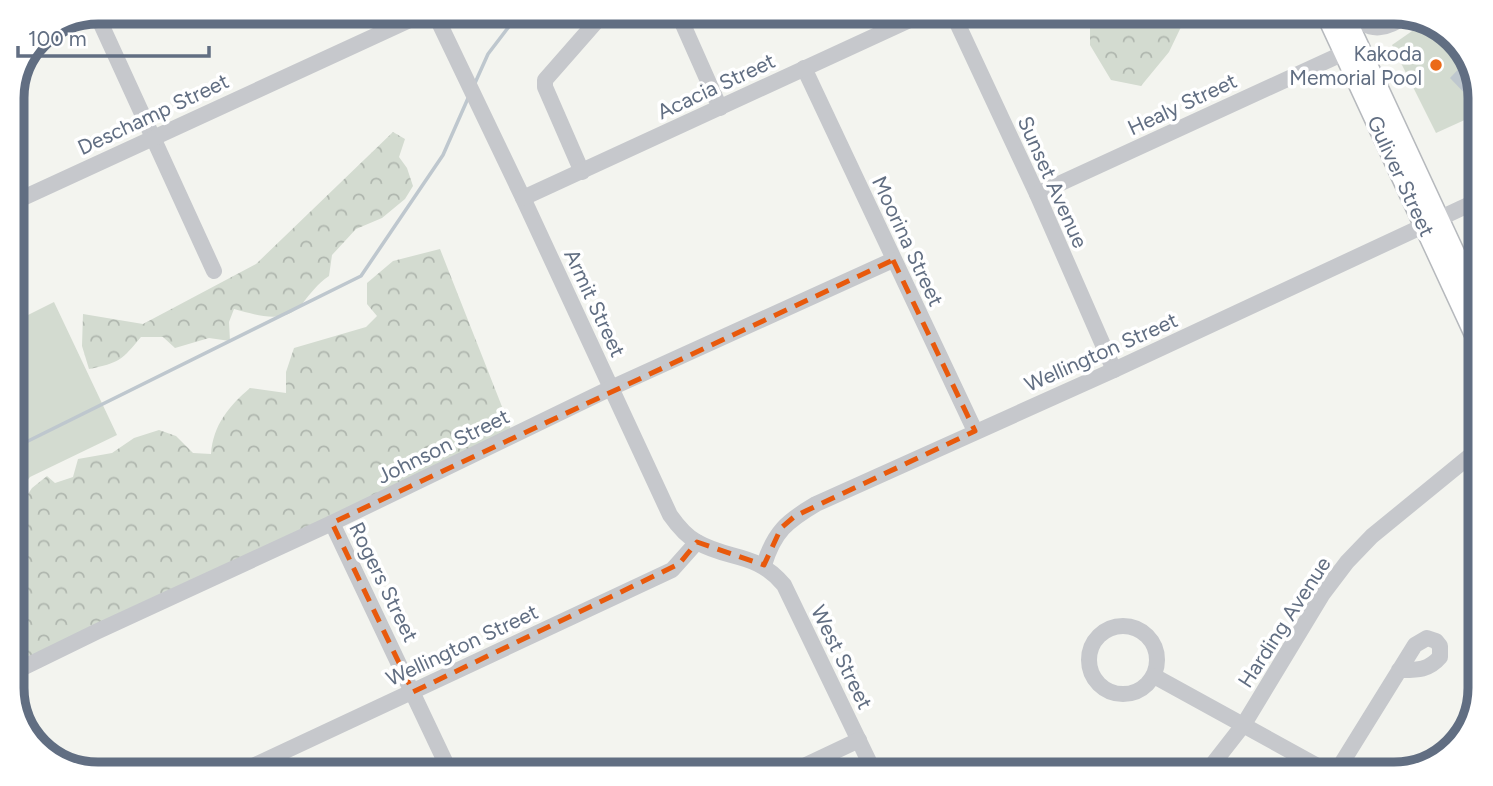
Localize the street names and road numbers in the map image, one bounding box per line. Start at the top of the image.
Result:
street label: Acacia Street [653,48,779,124]
street label: Deschamp Street [74,68,233,160]
street label: Healy Street [1123,68,1241,140]
street label: Sunset Avenue [1013,112,1093,252]
street label: Guliver Street [1362,112,1440,240]
street label: Moorina Street [867,172,949,310]
street label: Armit Street [559,245,631,361]
street label: Wellington Street [1021,307,1181,397]
street label: Johnson Street [373,403,513,489]
street label: Rogers Street [344,518,424,646]
street label: Harding Avenue [1232,552,1336,692]
street label: Wellington Street [382,599,542,691]
street label: West Street [806,601,878,713]

